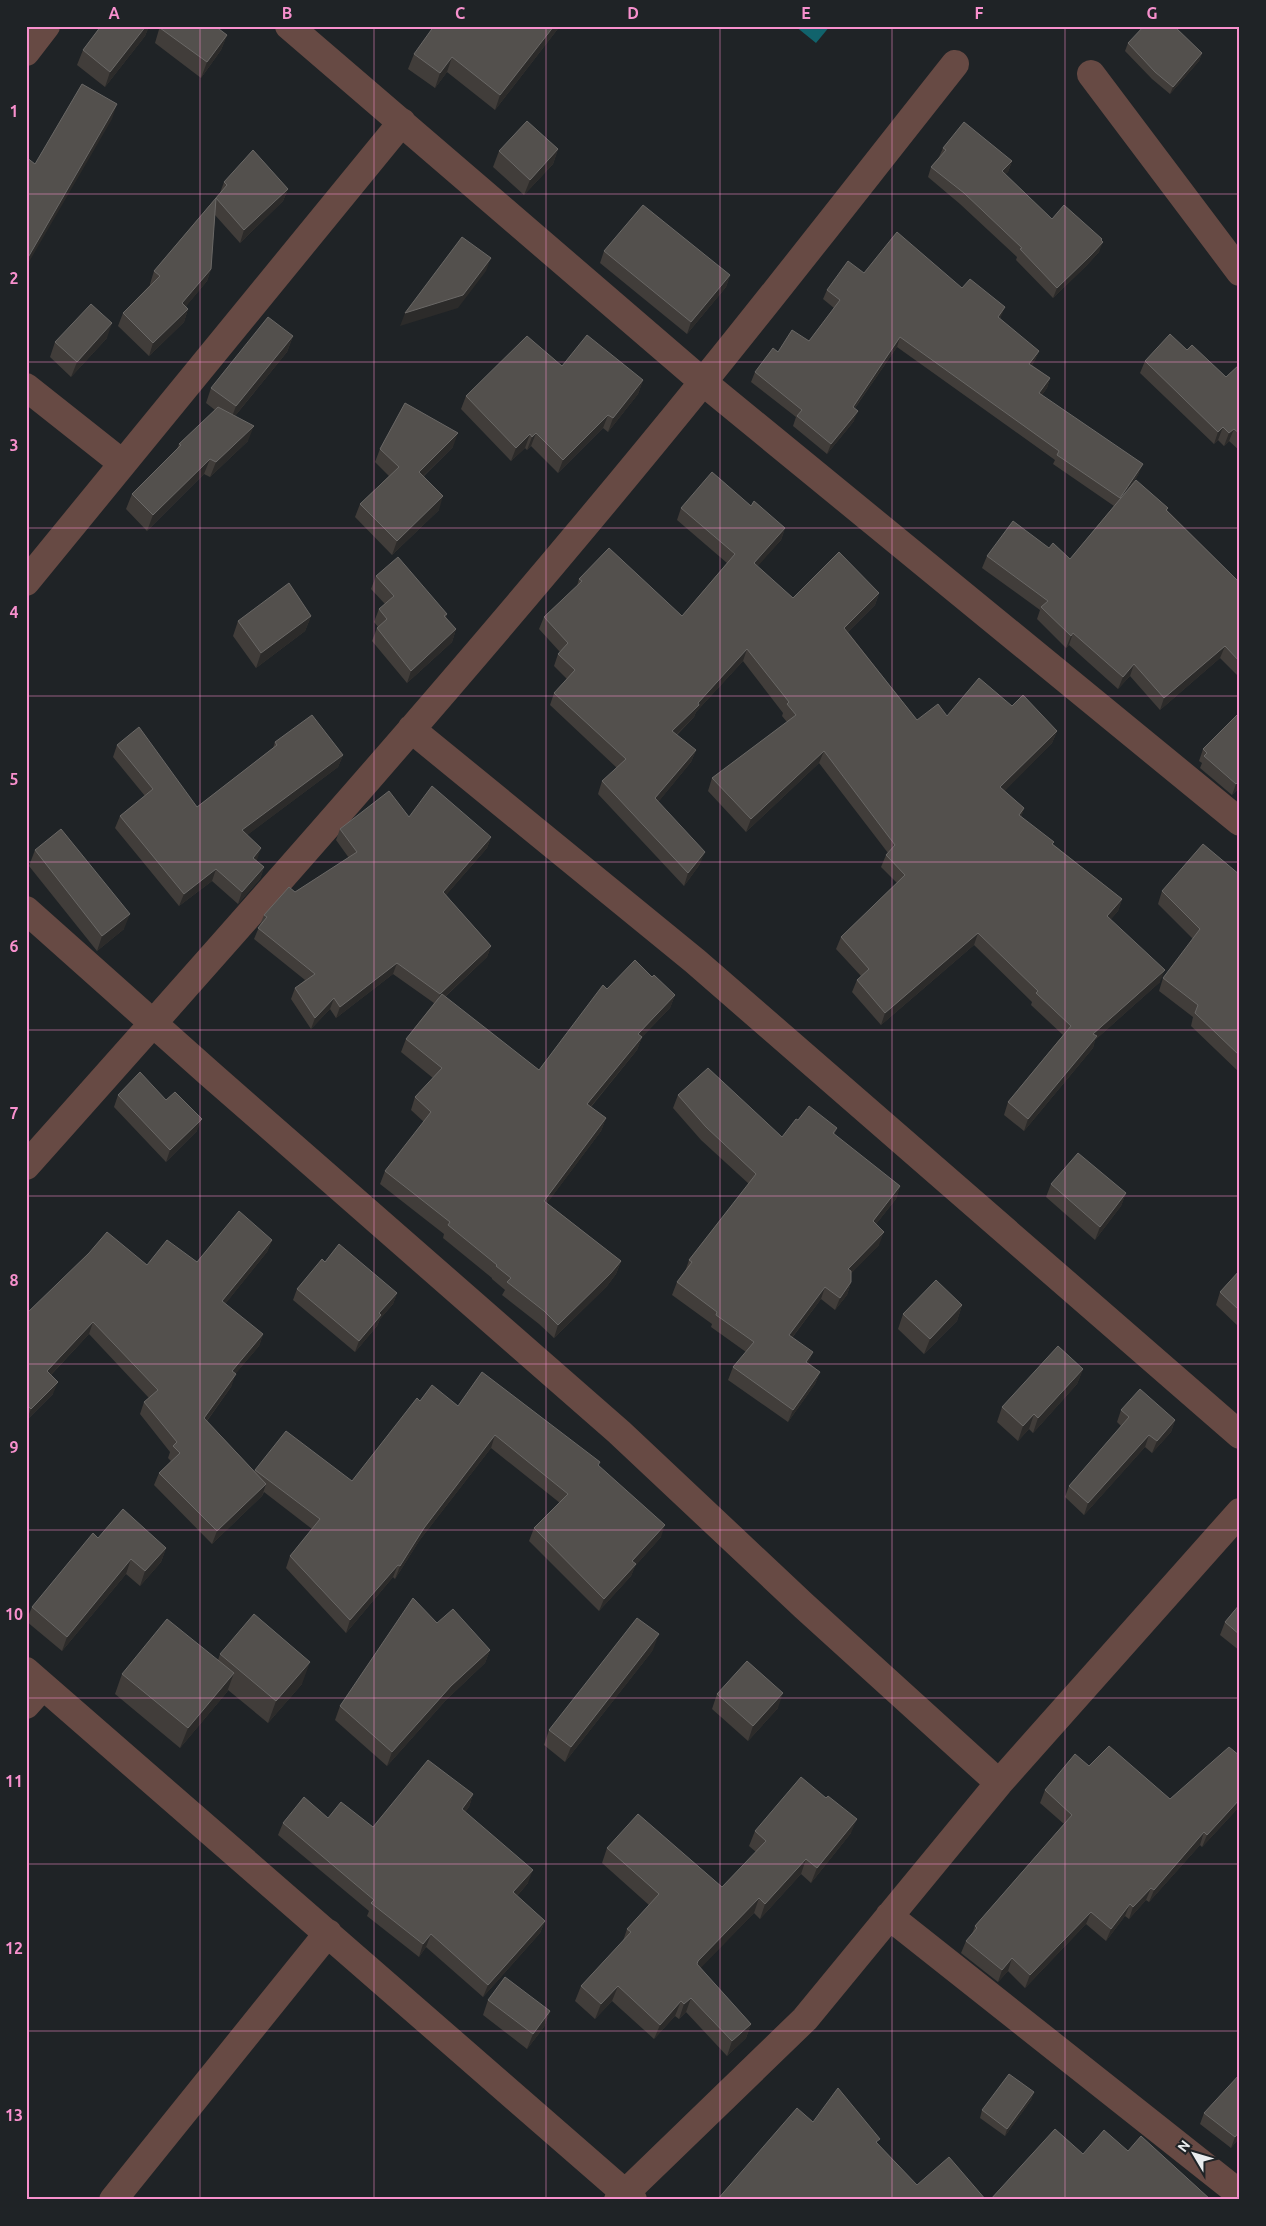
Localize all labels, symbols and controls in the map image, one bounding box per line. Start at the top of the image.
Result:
text: A [108,4,120,22]
text: B [282,4,292,22]
text: C [455,4,465,22]
text: D [627,4,639,22]
text: E [801,4,811,22]
text: F [975,4,984,22]
text: G [1146,4,1158,22]
text: 1 [9,102,19,120]
text: 2 [9,269,19,287]
text: 3 [9,436,19,454]
text: 4 [9,603,19,621]
text: 5 [9,770,19,788]
text: 6 [9,937,19,955]
text: 7 [9,1104,19,1122]
text: 8 [9,1271,19,1289]
text: 9 [9,1438,19,1456]
text: 10 [5,1605,23,1623]
text: 11 [5,1772,23,1790]
text: 12 [5,1939,23,1957]
text: 13 [5,2106,23,2124]
north arrow [1168,2128,1218,2178]
text: N [1174,2137,1193,2155]

